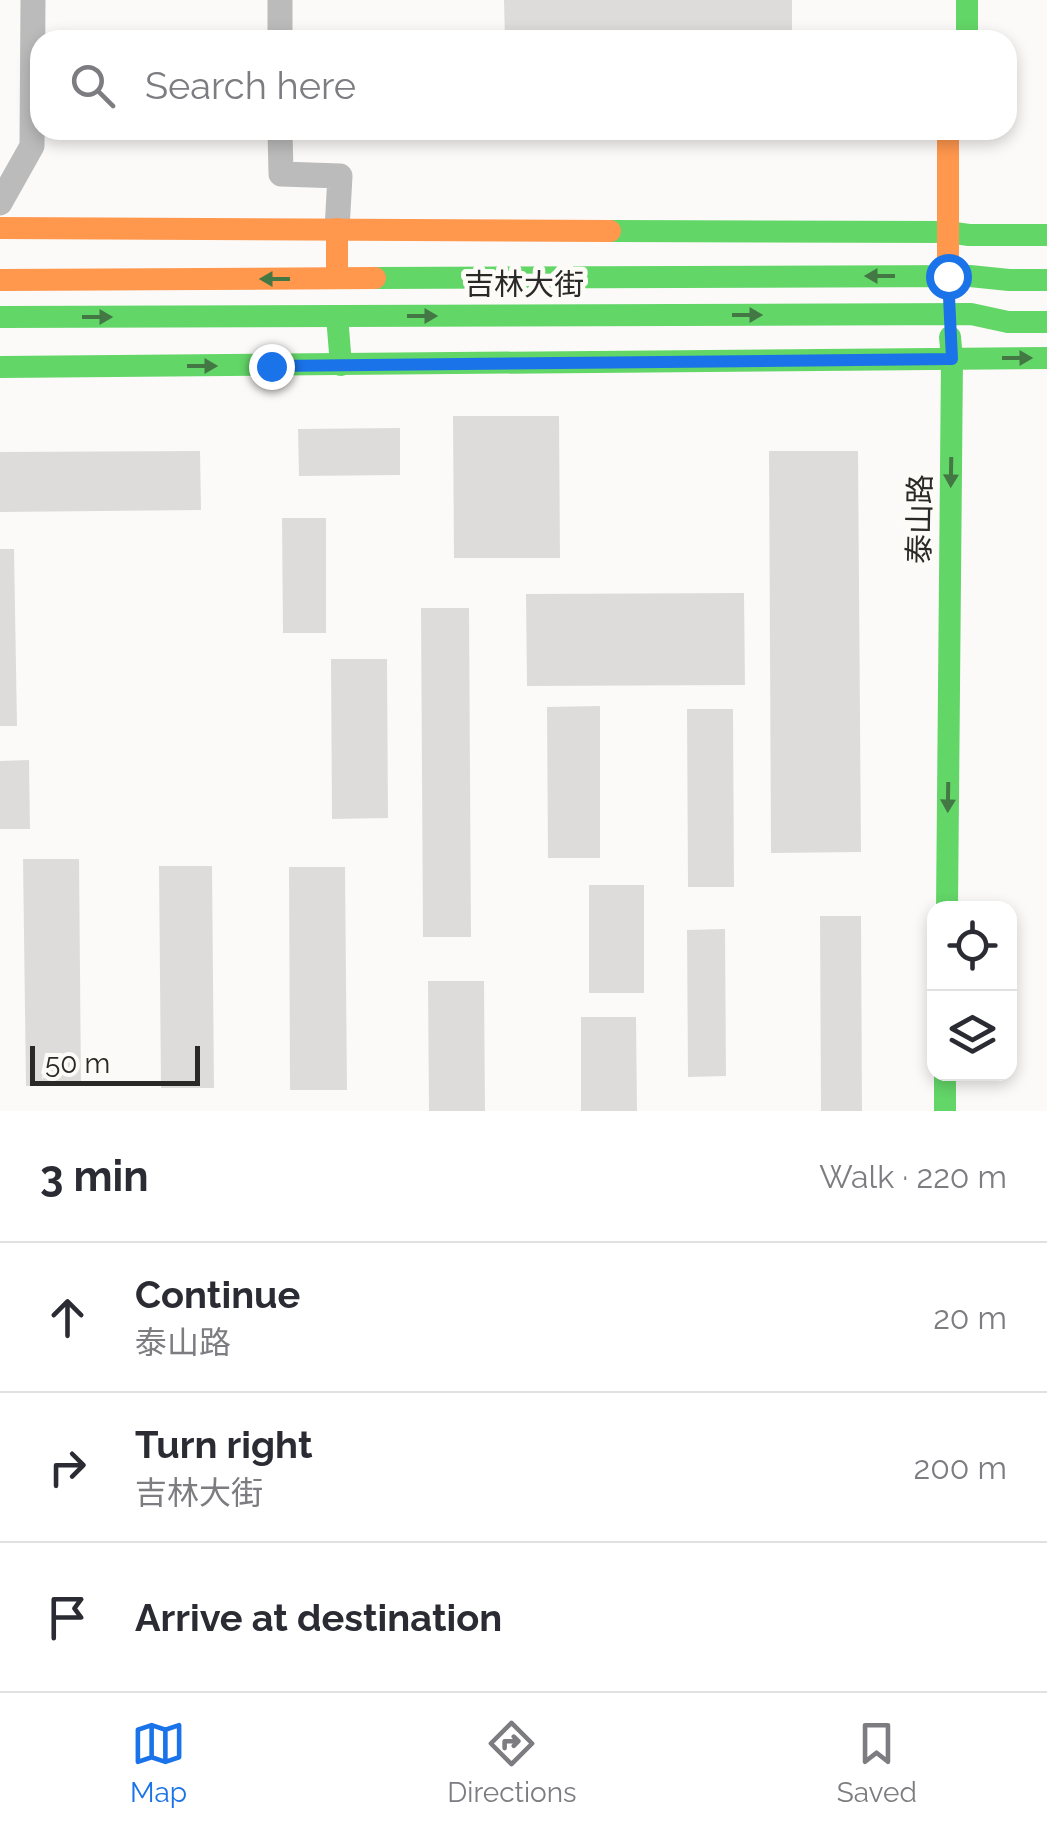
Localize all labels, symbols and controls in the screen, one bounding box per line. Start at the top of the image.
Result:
search box [30,30,1017,140]
icon: search [65,58,120,113]
text: Search here [145,63,356,108]
route start [926,254,972,300]
street label: 吉林大街 [464,267,584,302]
one-way arrow [863,269,895,285]
one-way arrow [258,271,290,287]
one-way arrow [732,307,764,323]
one-way arrow [407,308,439,324]
one-way arrow [82,309,114,325]
route end [249,344,295,390]
one-way arrow [1002,350,1034,366]
one-way arrow [187,358,219,374]
one-way arrow [943,457,959,489]
street label: 泰山路 [901,474,938,564]
one-way arrow [940,782,956,814]
map controls [927,901,1017,1081]
button: locate [927,901,1017,991]
button: layers [927,991,1017,1081]
scale bar [30,1041,200,1086]
text: 50 m [45,1047,110,1080]
text: 3 min [40,1152,149,1201]
text: Walk · 220 m [819,1158,1007,1195]
text: Continue [135,1272,300,1317]
icon: ahead [40,1290,95,1345]
text: 20 m [933,1299,1007,1336]
text: 泰山路 [135,1324,231,1361]
text: Turn right [135,1422,312,1467]
icon: right [40,1440,95,1495]
text: 200 m [914,1449,1007,1486]
text: 吉林大街 [135,1474,263,1511]
icon: arrive [40,1590,95,1645]
text: Arrive at destination [135,1595,502,1640]
tab: Map [130,1716,187,1809]
tab: Directions [447,1716,577,1809]
tab: Saved [837,1716,917,1809]

